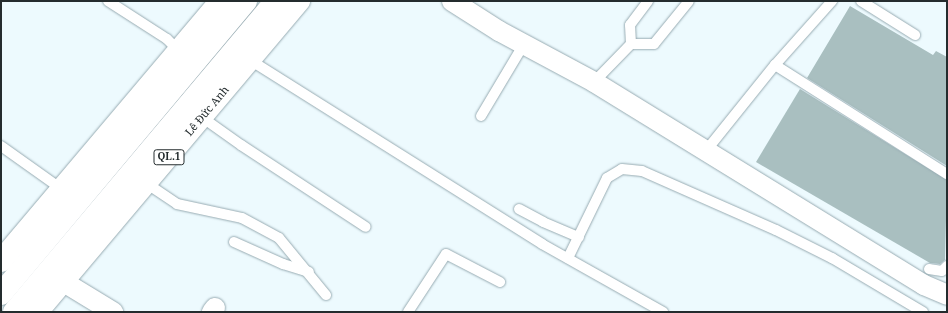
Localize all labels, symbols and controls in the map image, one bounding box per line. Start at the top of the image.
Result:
street label: Lê Đức Anh [182,83,232,139]
road number: QL.1 [153,149,185,165]

